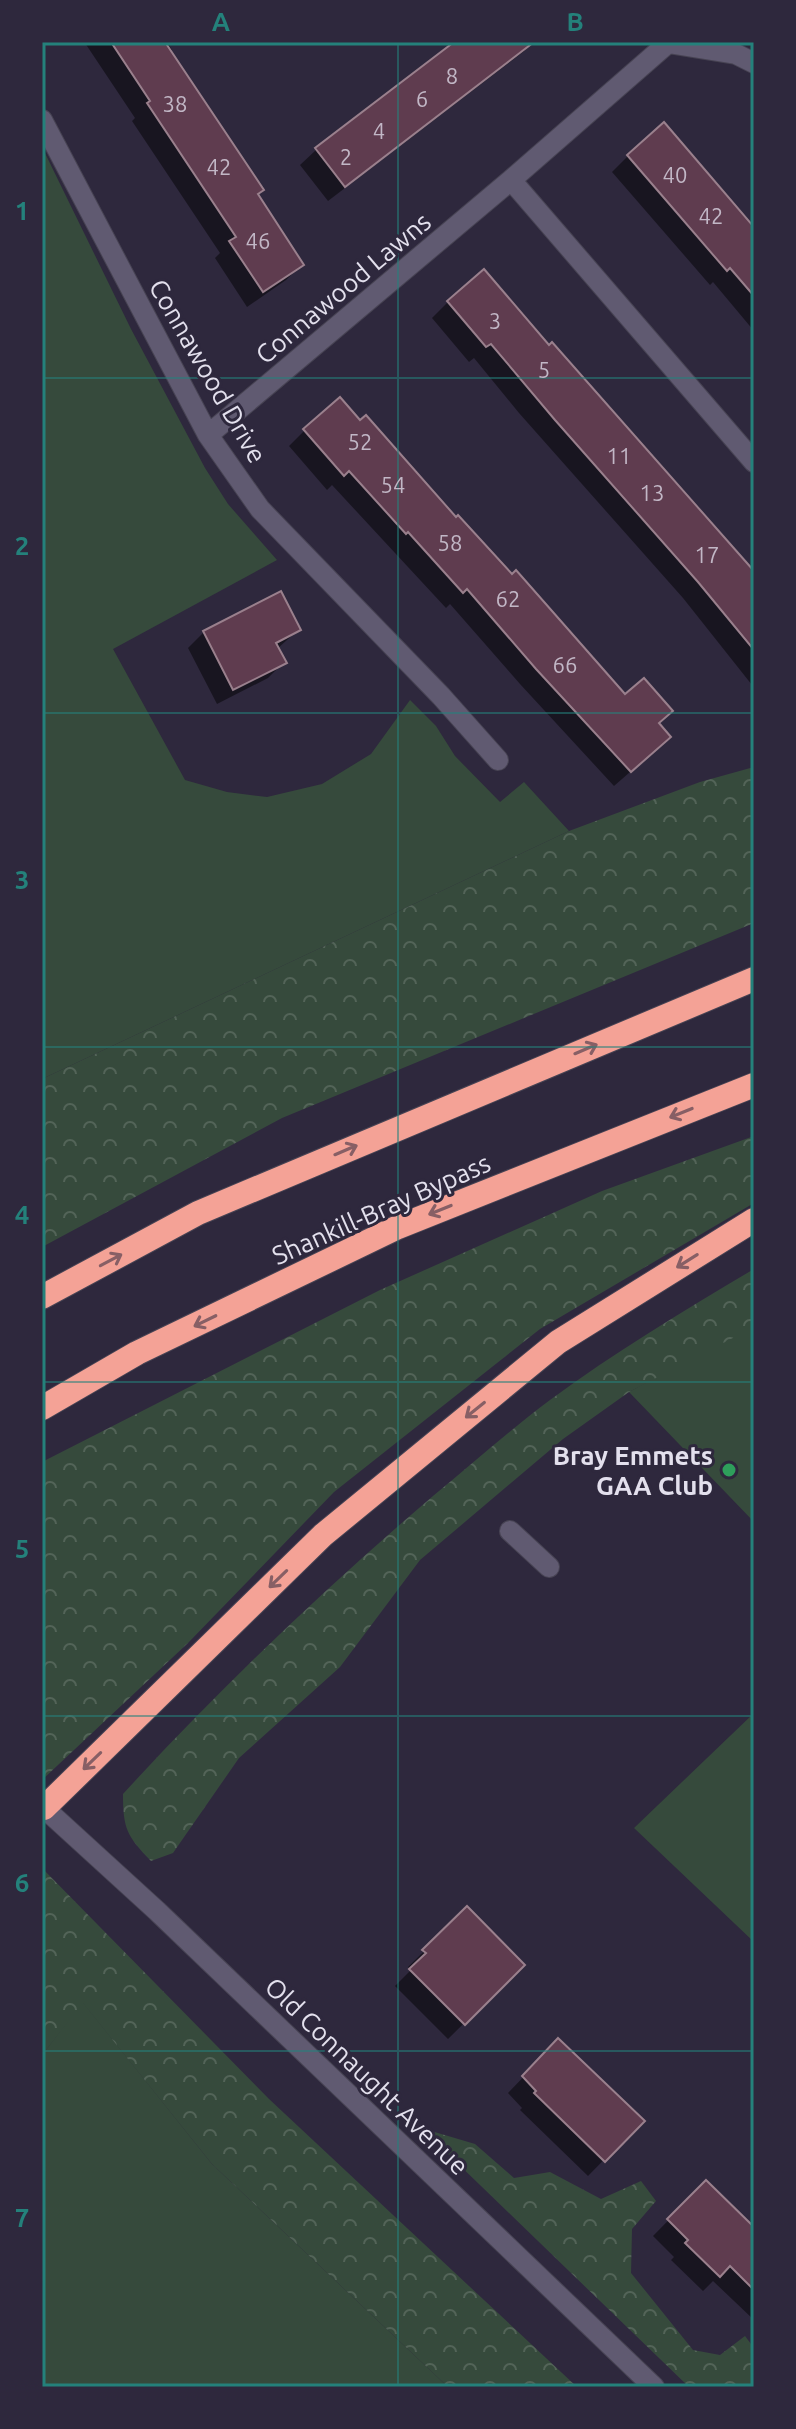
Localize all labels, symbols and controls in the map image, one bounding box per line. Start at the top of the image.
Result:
text: A [212,7,231,36]
text: B [566,7,584,36]
house number: 8 [446,63,458,88]
house number: 6 [416,86,428,111]
house number: 38 [163,91,187,116]
house number: 4 [373,118,385,143]
house number: 2 [340,144,352,169]
house number: 42 [207,154,231,179]
house number: 40 [663,162,687,187]
text: 1 [15,196,29,225]
house number: 42 [699,203,723,228]
street label: Connawood Lawns [250,207,436,369]
house number: 46 [246,228,270,253]
street label: Connawood Drive [144,274,272,468]
house number: 3 [489,308,501,333]
house number: 5 [538,357,550,382]
house number: 52 [348,429,372,454]
house number: 11 [607,443,631,468]
house number: 54 [381,472,405,497]
house number: 13 [640,480,664,505]
house number: 58 [438,530,462,555]
text: 2 [15,531,29,560]
house number: 17 [695,542,719,567]
house number: 62 [496,586,520,611]
house number: 66 [553,652,577,677]
text: 3 [15,865,29,894]
one-way arrow [573,1041,597,1055]
one-way arrow [669,1107,694,1122]
one-way arrow [333,1142,358,1157]
street label: Shankill-Bray Bypass [267,1148,495,1270]
text: 4 [15,1200,29,1229]
one-way arrow [428,1204,453,1218]
one-way arrow [98,1252,122,1267]
one-way arrow [676,1253,699,1269]
one-way arrow [193,1314,217,1329]
one-way arrow [465,1401,486,1419]
place label: Bray Emmets GAA Club [553,1441,713,1500]
marker: Bray Emmets GAA Club [720,1461,738,1479]
text: 5 [15,1534,29,1563]
one-way arrow [269,1569,288,1588]
one-way arrow [83,1751,102,1770]
text: 6 [15,1868,29,1897]
street label: Old Connaught Avenue [260,1972,474,2180]
text: 7 [15,2203,29,2232]

